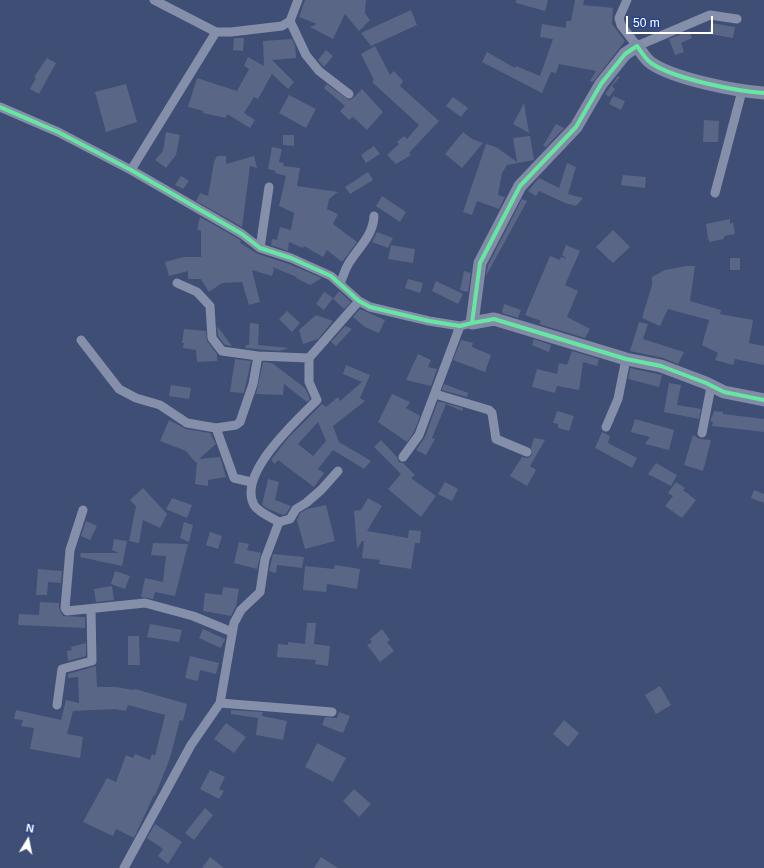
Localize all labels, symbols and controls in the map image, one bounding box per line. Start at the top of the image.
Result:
scale bar [628,8,715,34]
text: 50 m [633,16,660,30]
north arrow [8,820,48,860]
text: N [25,822,35,835]

